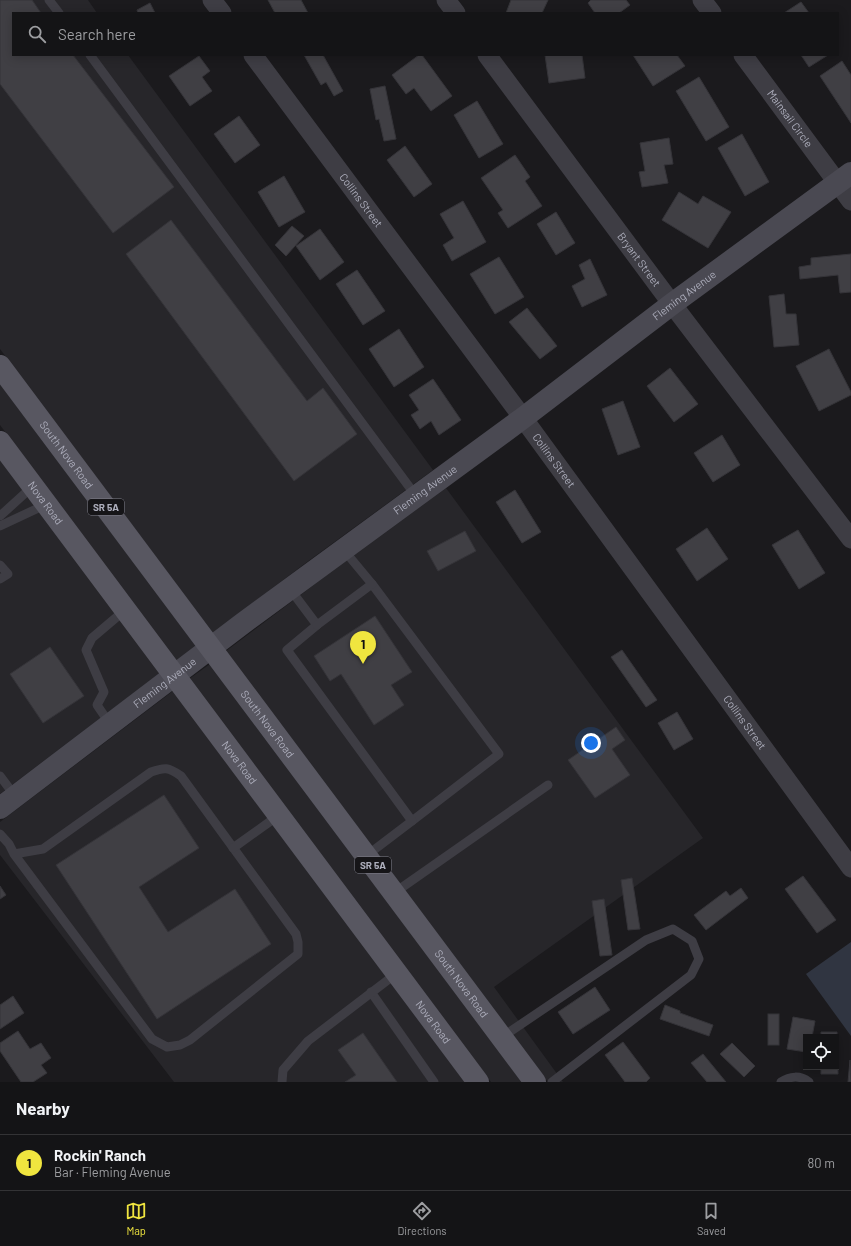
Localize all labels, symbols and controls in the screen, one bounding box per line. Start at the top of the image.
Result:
search box [12,12,839,56]
icon: search [26,23,48,45]
text: Search here [58,25,136,43]
street label: Mainsail Circle [765,87,816,150]
street label: Collins Street [337,170,386,230]
street label: Bryant Street [615,230,664,289]
street label: Fleming Avenue [650,267,718,323]
street label: South Nova Road [37,418,96,491]
street label: Collins Street [530,430,579,490]
street label: Fleming Avenue [390,462,459,517]
street label: Nova Road [26,478,66,527]
road number: SR 5A [88,499,124,515]
pin: 1 [350,631,376,664]
street label: Fleming Avenue [130,654,199,710]
street label: South Nova Road [239,687,297,760]
street label: Collins Street [721,692,769,752]
your location [581,733,601,753]
street label: Nova Road [219,738,260,786]
road number: SR 5A [355,857,391,873]
street label: South Nova Road [432,947,491,1020]
street label: Nova Road [413,998,454,1046]
map controls [803,1034,839,1070]
button: locate [803,1034,839,1070]
text: Nearby [16,1098,70,1118]
text: Rockin' Ranch [54,1146,146,1164]
text: 1 [27,1155,31,1171]
text: 80 m [808,1155,835,1171]
text: Bar · Fleming Avenue [54,1164,171,1180]
tab: Map [125,1200,147,1237]
tab: Directions [397,1200,447,1237]
tab: Saved [697,1200,726,1237]

